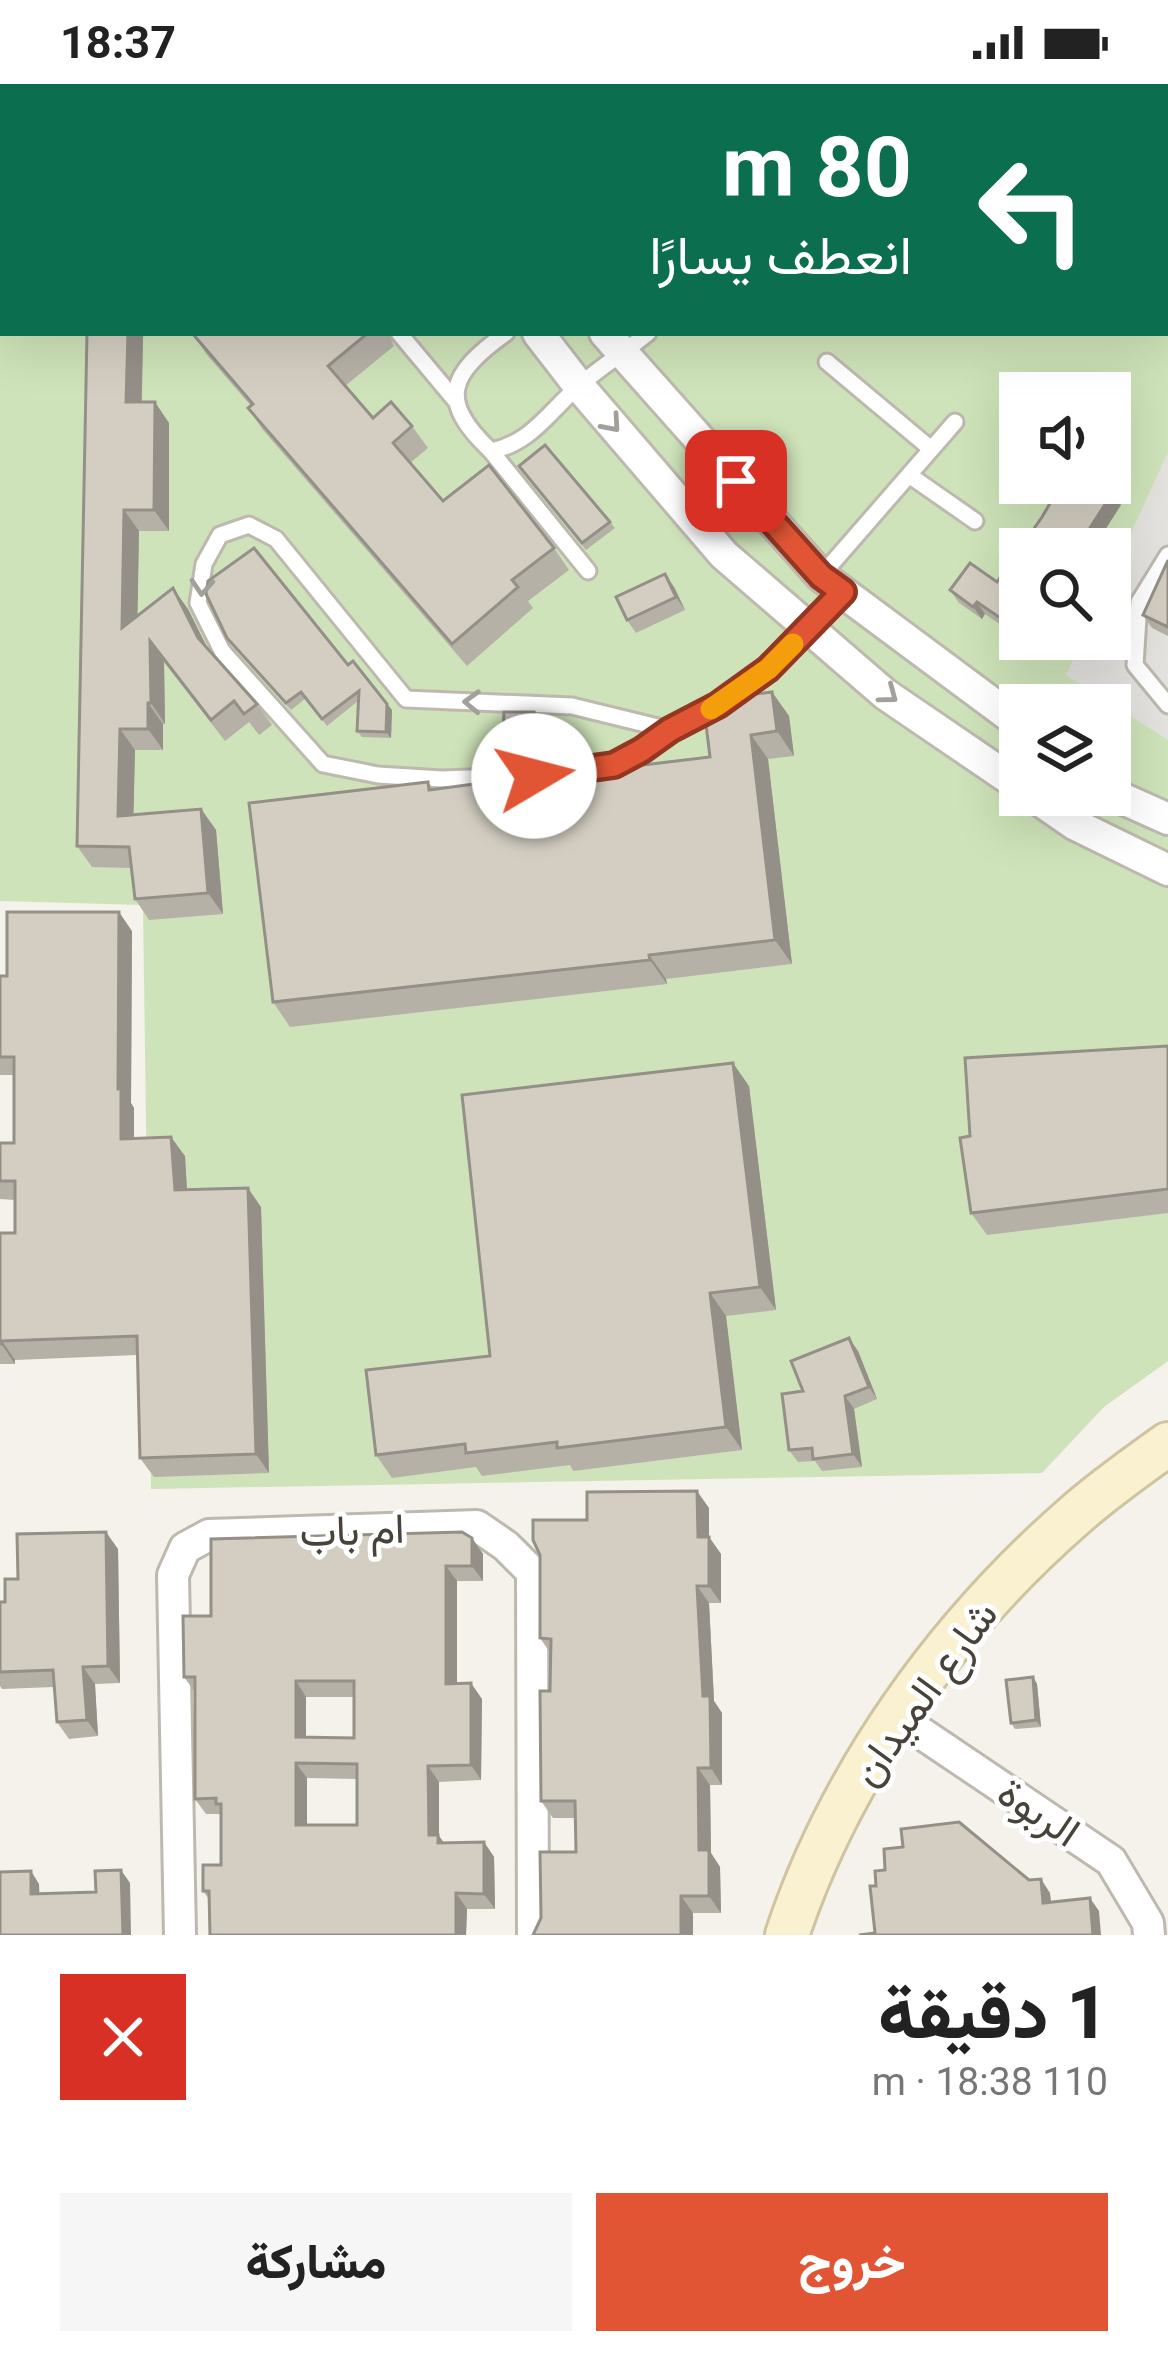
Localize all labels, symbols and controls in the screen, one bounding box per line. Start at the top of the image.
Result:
text: 18:37 [60,16,176,69]
text: 80 m [722,118,912,217]
icon: left [954,132,1110,288]
text: انعطف يسارًا [649,224,912,287]
map controls [999,372,1131,816]
button: sound [999,372,1131,504]
one-way arrow [597,410,619,432]
pin [685,430,787,532]
icon: arrive [703,448,769,514]
button: search [999,528,1131,660]
one-way arrow [190,578,216,597]
one-way arrow [876,681,898,703]
button: layers [999,684,1131,816]
one-way arrow [462,689,481,715]
position arrow [471,713,597,839]
street label: ام باب [299,1504,406,1559]
street label: شارع الميدان [841,1591,1011,1797]
street label: الربوة [988,1767,1089,1858]
text: 1 دقيقة [878,1971,1108,2056]
button: close [60,1974,186,2100]
text: 110 m · 18:38 [872,2059,1108,2105]
button: مشاركة [60,2193,572,2331]
button: خروج [596,2193,1108,2331]

